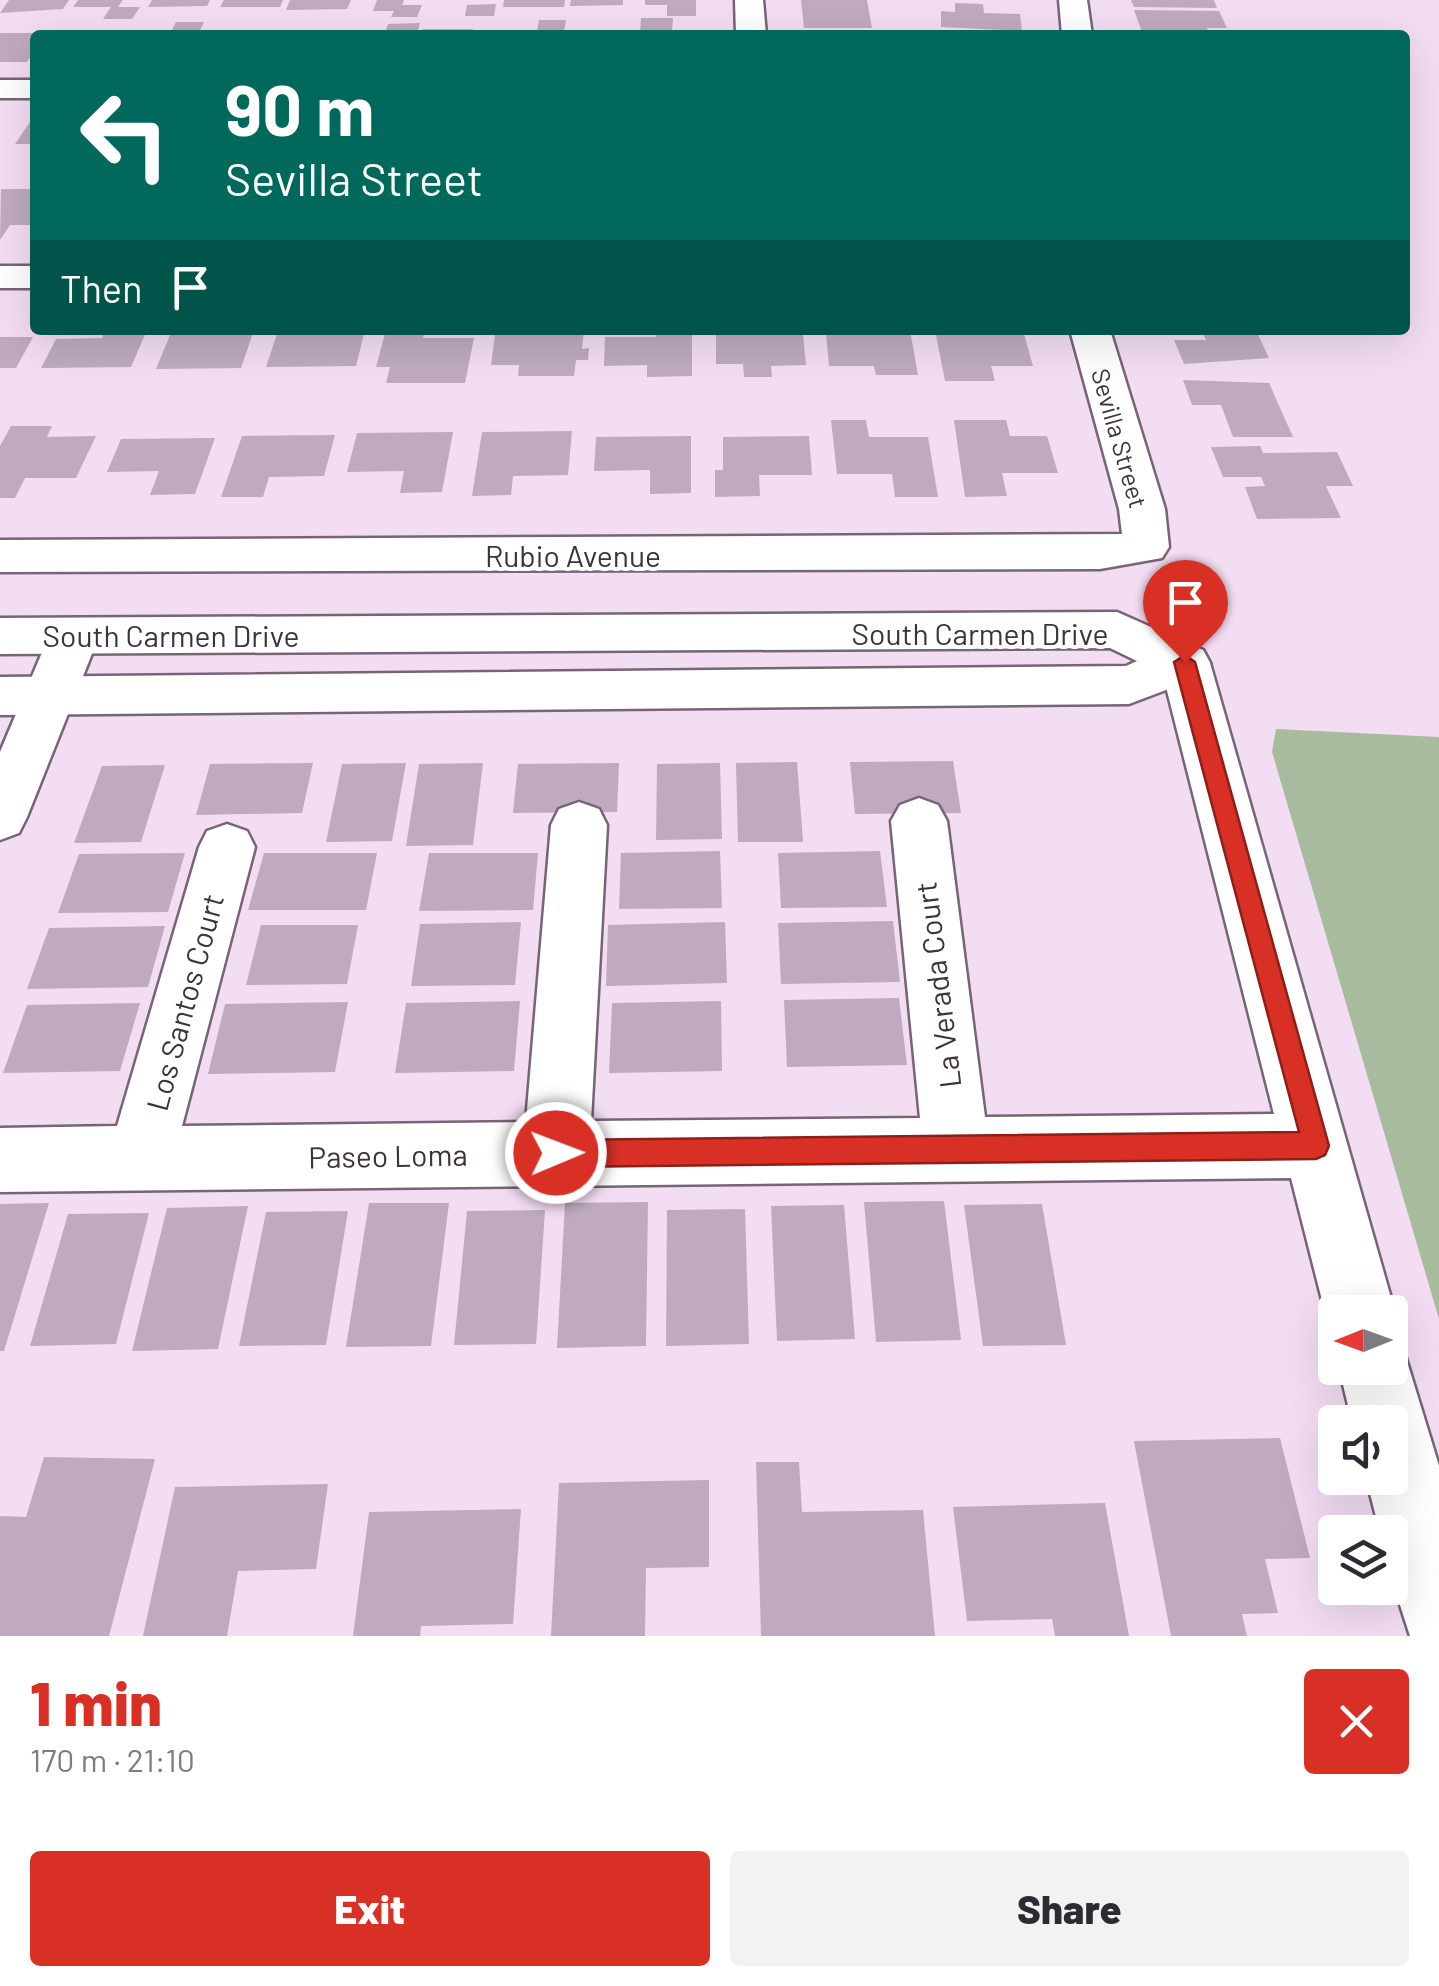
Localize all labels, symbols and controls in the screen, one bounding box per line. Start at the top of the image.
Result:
text: 90 m [225,66,375,150]
icon: left [60,70,190,200]
text: Sevilla Street [225,151,483,205]
icon: arrive [163,260,218,315]
text: Then [60,265,143,311]
street label: Sevilla Street [1086,365,1154,511]
street label: Rubio Avenue [485,537,661,573]
pin [1143,560,1228,663]
icon: arrive [1158,575,1213,630]
street label: South Carmen Drive [852,615,1108,651]
street label: South Carmen Drive [43,617,299,653]
street label: La Verada Court [906,880,968,1090]
street label: Los Santos Court [138,890,230,1114]
position arrow [504,1101,608,1205]
street label: Paseo Loma [308,1136,468,1174]
north arrow [1318,1295,1408,1385]
map controls [1318,1295,1408,1605]
button: sound [1318,1405,1408,1495]
button: layers [1318,1515,1408,1605]
text: 1 min [30,1666,162,1738]
button: close [1304,1669,1409,1774]
text: 170 m · 21:10 [30,1740,195,1778]
button: Exit [30,1851,710,1966]
button: Share [730,1851,1409,1966]

